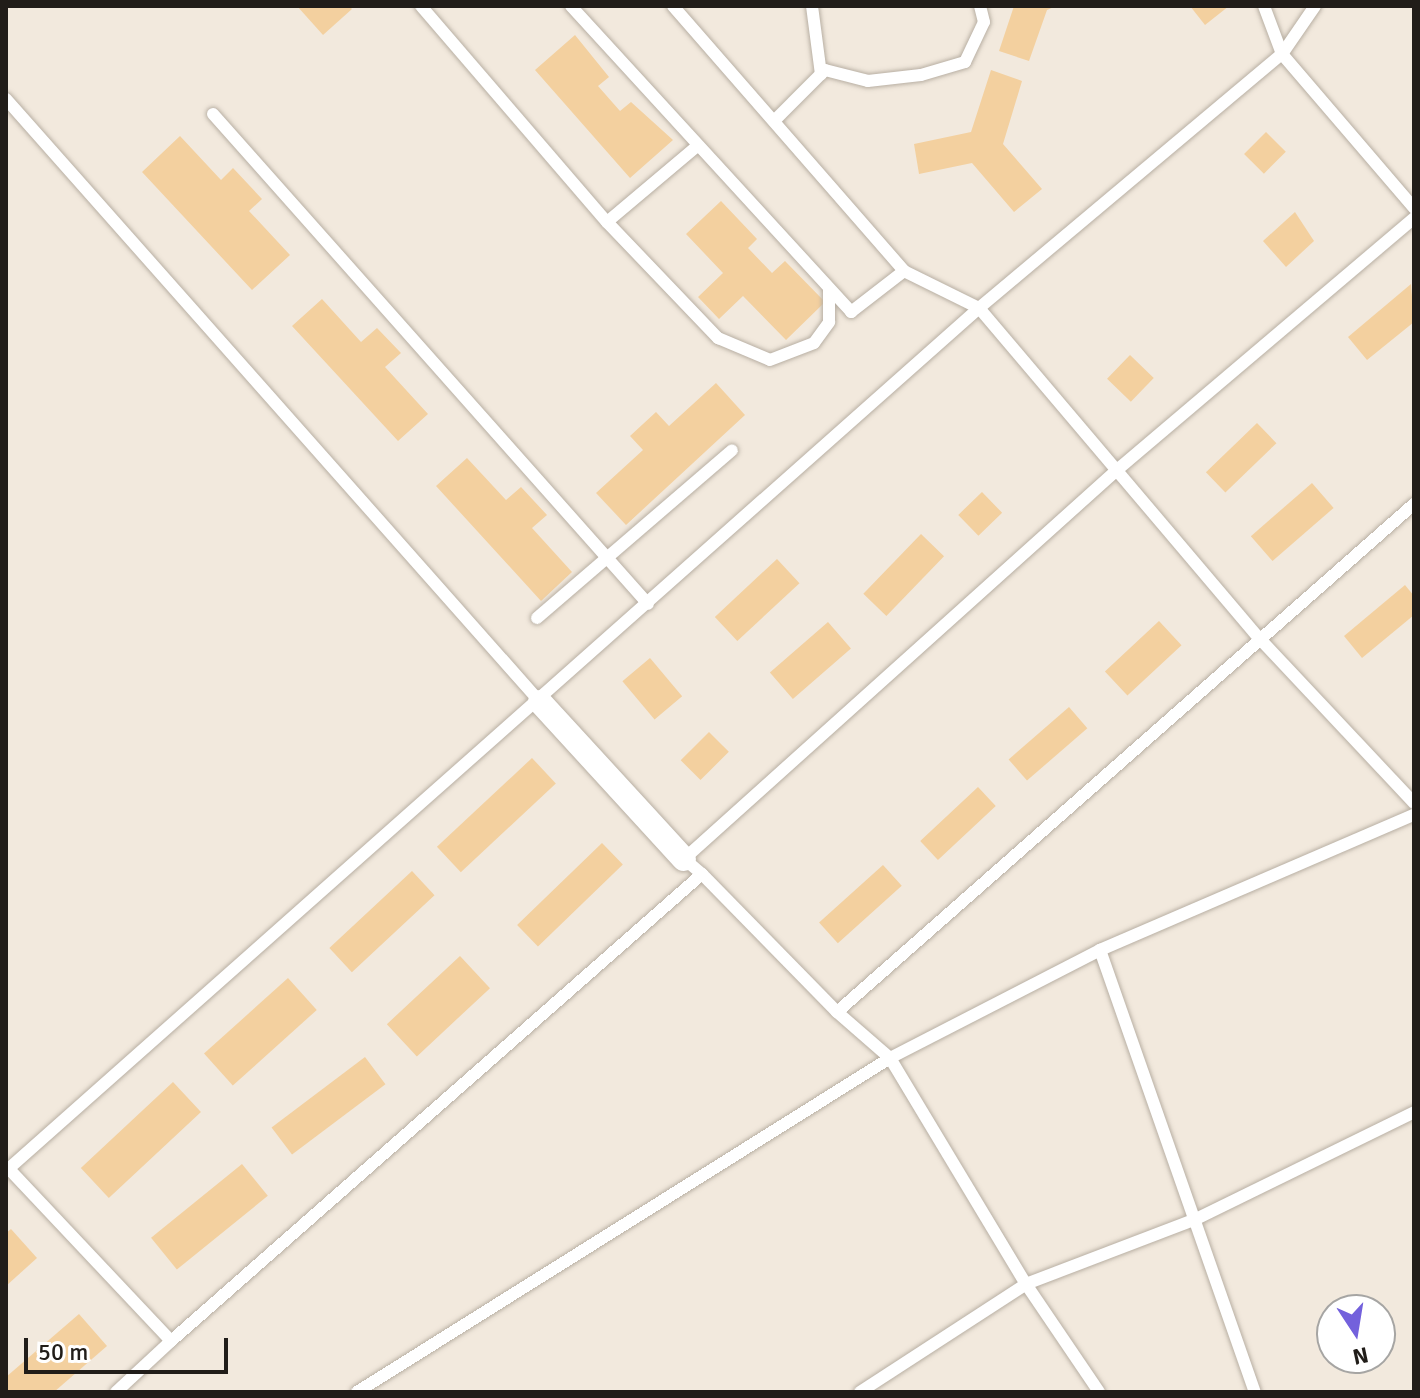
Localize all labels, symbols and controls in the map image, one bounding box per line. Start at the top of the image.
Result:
north arrow [1316,1294,1396,1374]
scale bar [28,1322,232,1372]
text: 50 m [38,1337,88,1367]
text: N [1350,1341,1371,1371]

